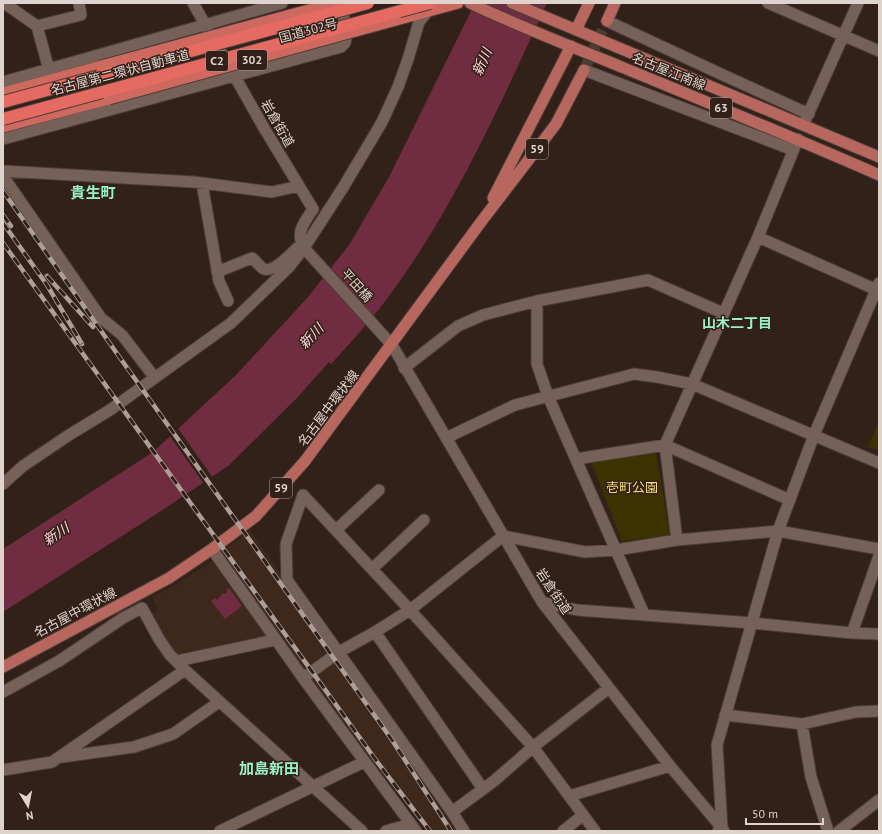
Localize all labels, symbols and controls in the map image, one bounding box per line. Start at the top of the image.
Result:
street label: 国道302号 [277,14,339,46]
water label: 新川 [468,44,497,78]
street label: 名古屋第二環状自動車道 [49,46,191,99]
street label: 名古屋江南線 [629,49,708,94]
road number: 302 [237,50,267,70]
road number: C2 [206,51,228,71]
street label: 岩倉街道 [257,96,298,150]
road number: 63 [710,98,732,118]
road number: 59 [526,139,548,159]
district label: 貴生町 [70,183,116,202]
street label: 平田橋 [337,265,376,306]
district label: 山木二丁目 [702,314,772,332]
water label: 新川 [295,318,328,352]
street label: 名古屋中環状線 [294,367,363,450]
road number: 59 [270,478,292,498]
park label: 壱町公園 [606,479,658,496]
water label: 新川 [39,518,74,549]
street label: 岩倉街道 [532,565,575,618]
street label: 名古屋中環状線 [31,584,119,641]
district label: 加島新田 [239,759,299,778]
north arrow [8,786,48,826]
scale bar [746,800,823,826]
text: 50 m [752,806,778,821]
text: N [25,808,35,823]

